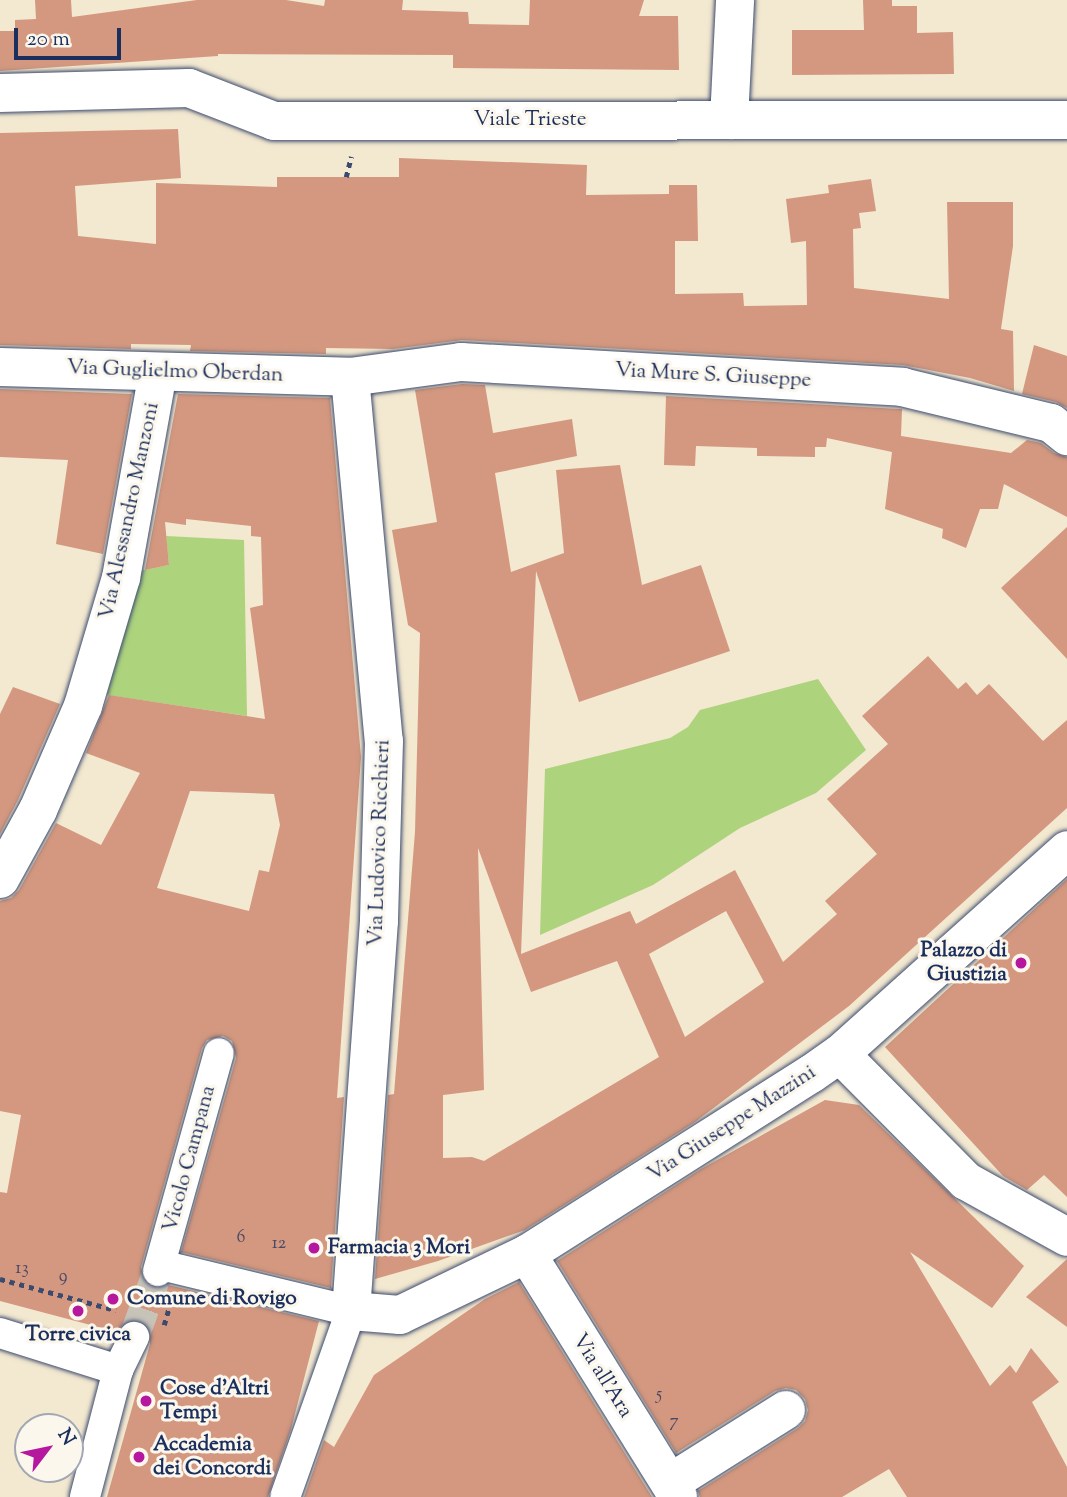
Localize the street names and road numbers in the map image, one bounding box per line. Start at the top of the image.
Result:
street label: Viale Trieste [474,107,586,133]
street label: Via Guglielmo Oberdan [66,356,284,388]
street label: Via Mure S. Giuseppe [614,358,812,394]
street label: Via Alessandro Manzoni [95,400,165,622]
street label: Via Ludovico Ricchieri [364,739,396,947]
street label: Via Giuseppe Mazzini [643,1060,821,1188]
street label: Vicolo Campana [158,1083,222,1235]
street label: Via all'Ara [566,1329,638,1423]

